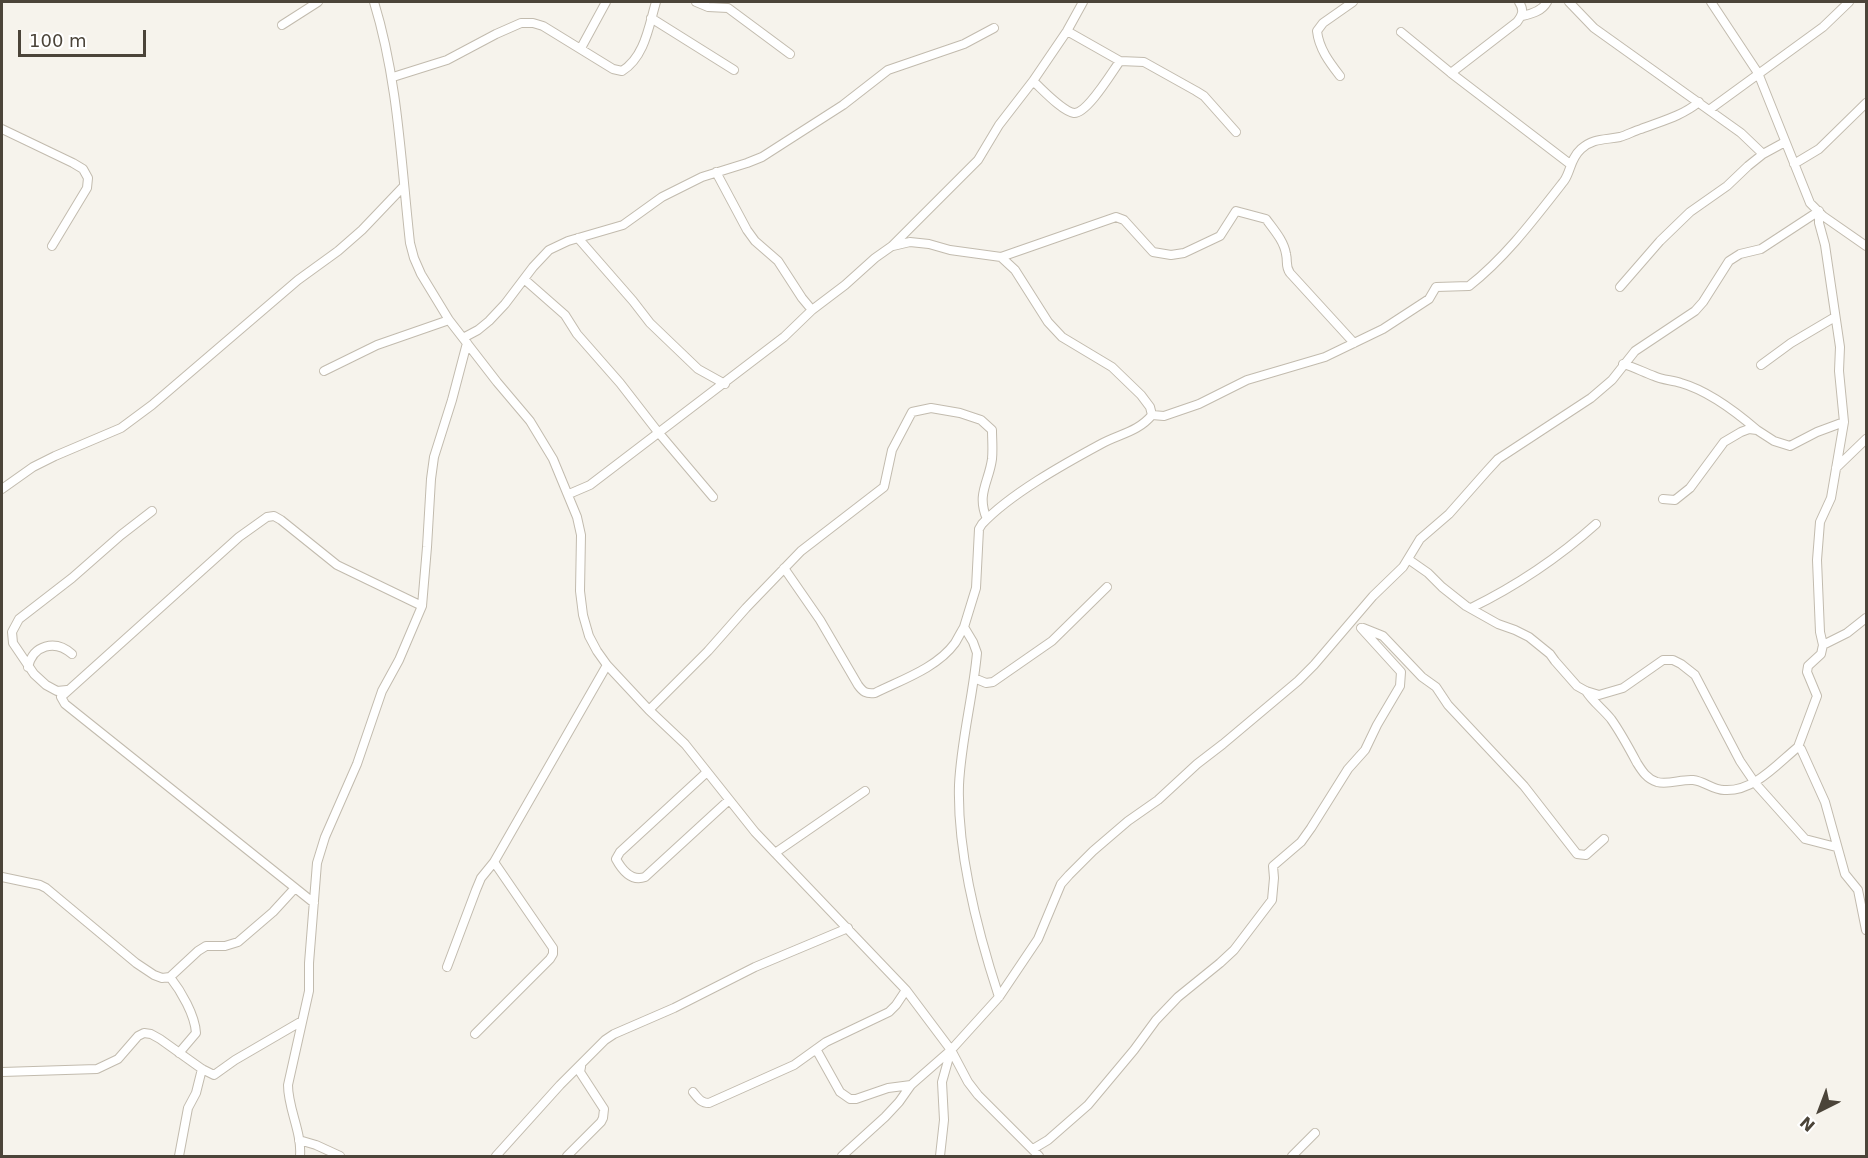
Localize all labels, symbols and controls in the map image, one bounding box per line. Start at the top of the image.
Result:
scale bar [21,18,148,56]
text: 100 m [29,30,87,51]
north arrow [1790,1080,1850,1140]
text: N [1796,1112,1819,1135]

